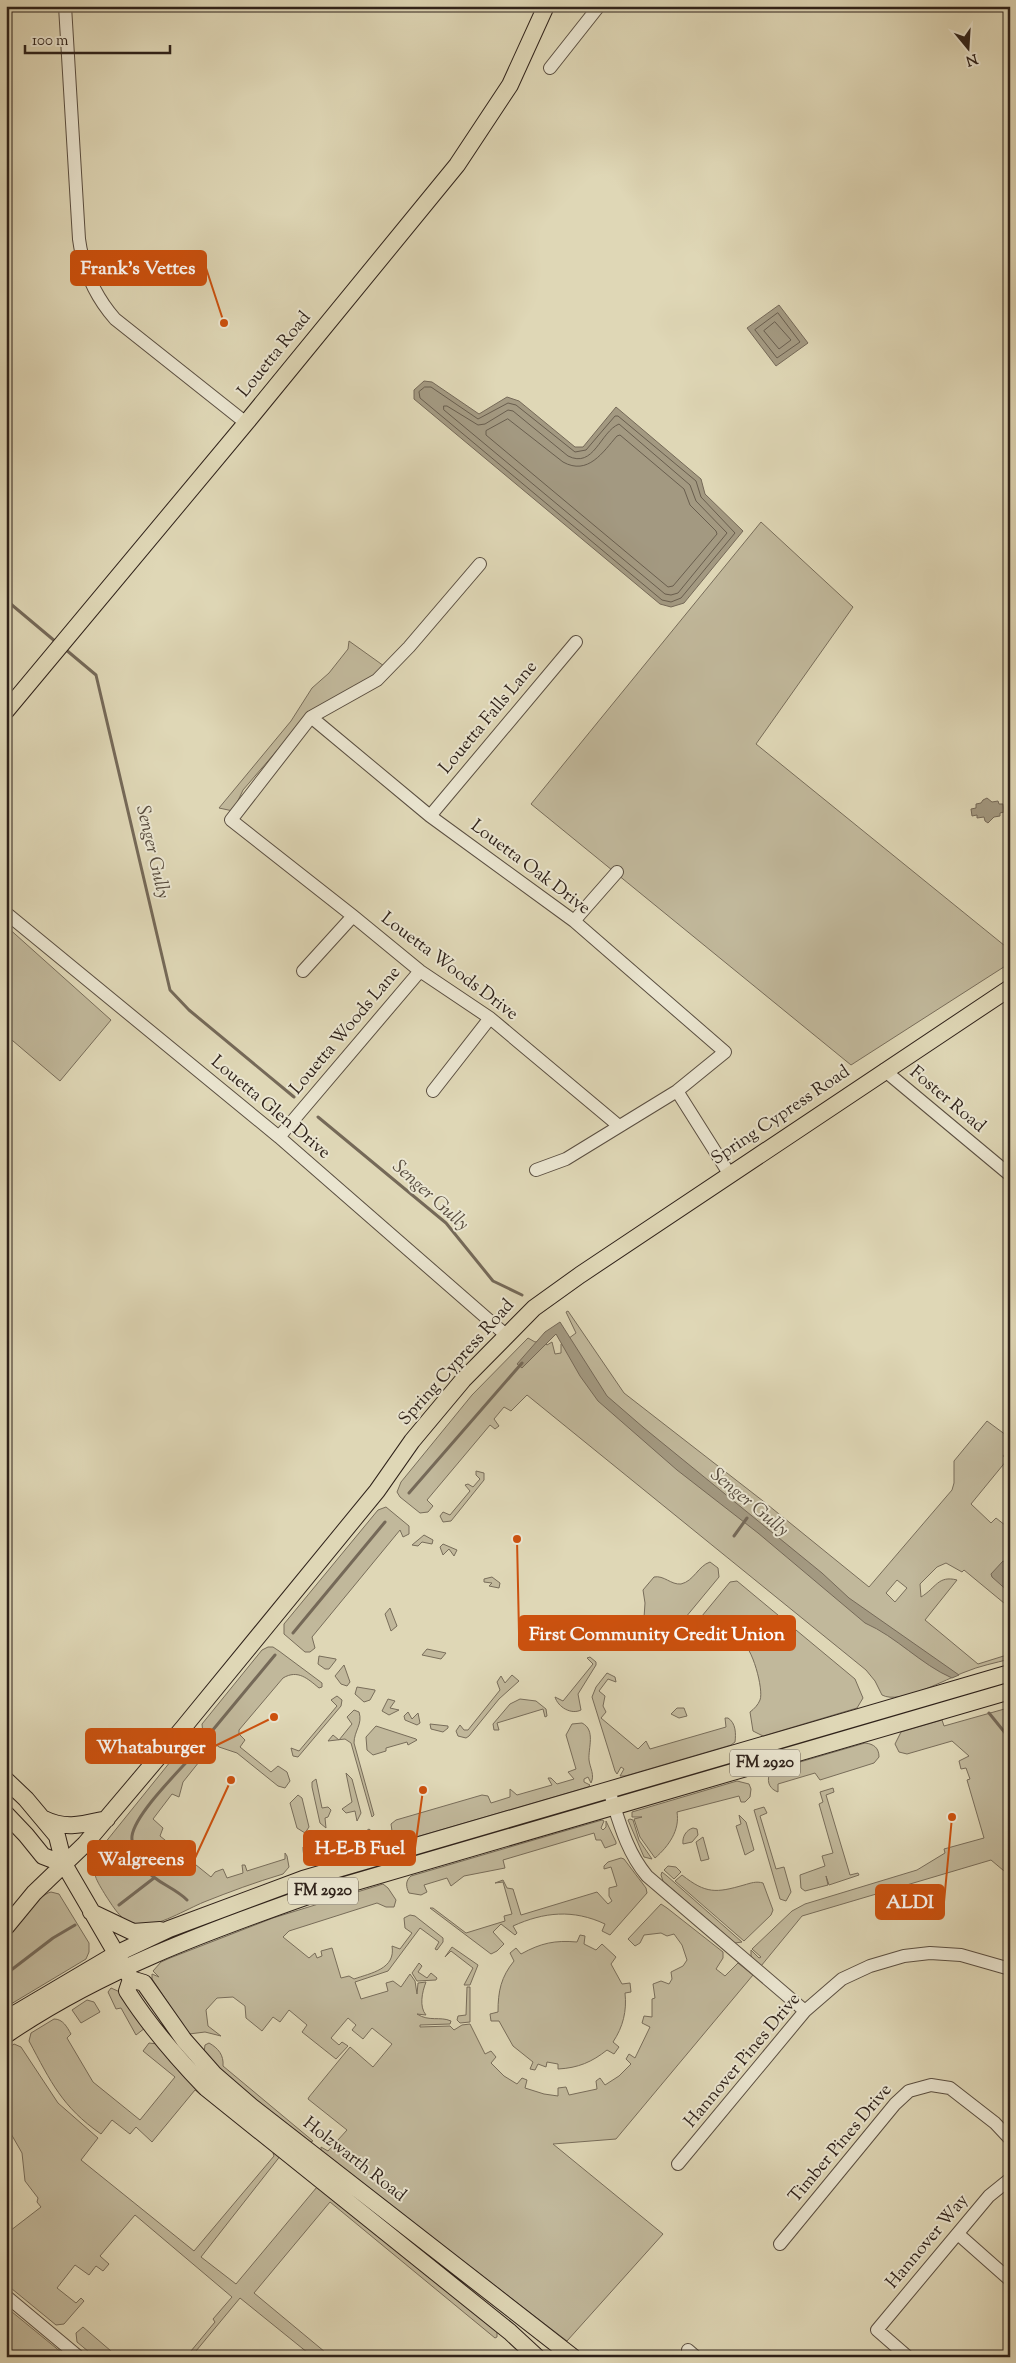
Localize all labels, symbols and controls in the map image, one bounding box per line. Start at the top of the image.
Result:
scale bar [25,22,170,54]
north arrow [944,22,994,72]
text: 100 m [32,31,69,52]
text: N [963,47,980,70]
callout: Frank's Vettes [71,251,206,285]
text: Frank's Vettes [81,256,196,283]
street label: Louetta Road [232,306,318,404]
street label: Louetta Falls Lane [434,656,544,780]
water label: Senger Gully [128,803,176,902]
street label: Louetta Oak Drive [465,814,595,922]
street label: Louetta Woods Drive [375,907,523,1027]
street label: Louetta Woods Lane [284,961,408,1101]
street label: Louetta Glen Drive [204,1050,336,1166]
street label: Spring Cypress Road [706,1060,856,1172]
street label: Foster Road [903,1060,991,1140]
water label: Senger Gully [386,1154,475,1238]
street label: Spring Cypress Road [393,1294,521,1432]
water label: Senger Gully [704,1462,794,1544]
callout: First Community Credit Union [519,1616,795,1650]
text: First Community Credit Union [529,1622,786,1649]
callout: Whataburger [86,1729,215,1763]
text: Whataburger [96,1735,207,1762]
road number: FM 2920 [730,1750,800,1776]
callout: H-E-B Fuel [304,1831,415,1865]
text: H-E-B Fuel [315,1836,406,1863]
callout: Walgreens [88,1841,195,1875]
text: Walgreens [98,1847,185,1874]
road number: FM 2920 [288,1878,358,1904]
callout: ALDI [876,1885,944,1919]
text: ALDI [886,1890,935,1917]
street label: Hannover Pines Drive [679,1988,807,2134]
street label: Timber Pines Drive [783,2079,899,2209]
street label: Holzwarth Road [297,2111,411,2209]
street label: Hannover Way [881,2189,976,2295]

